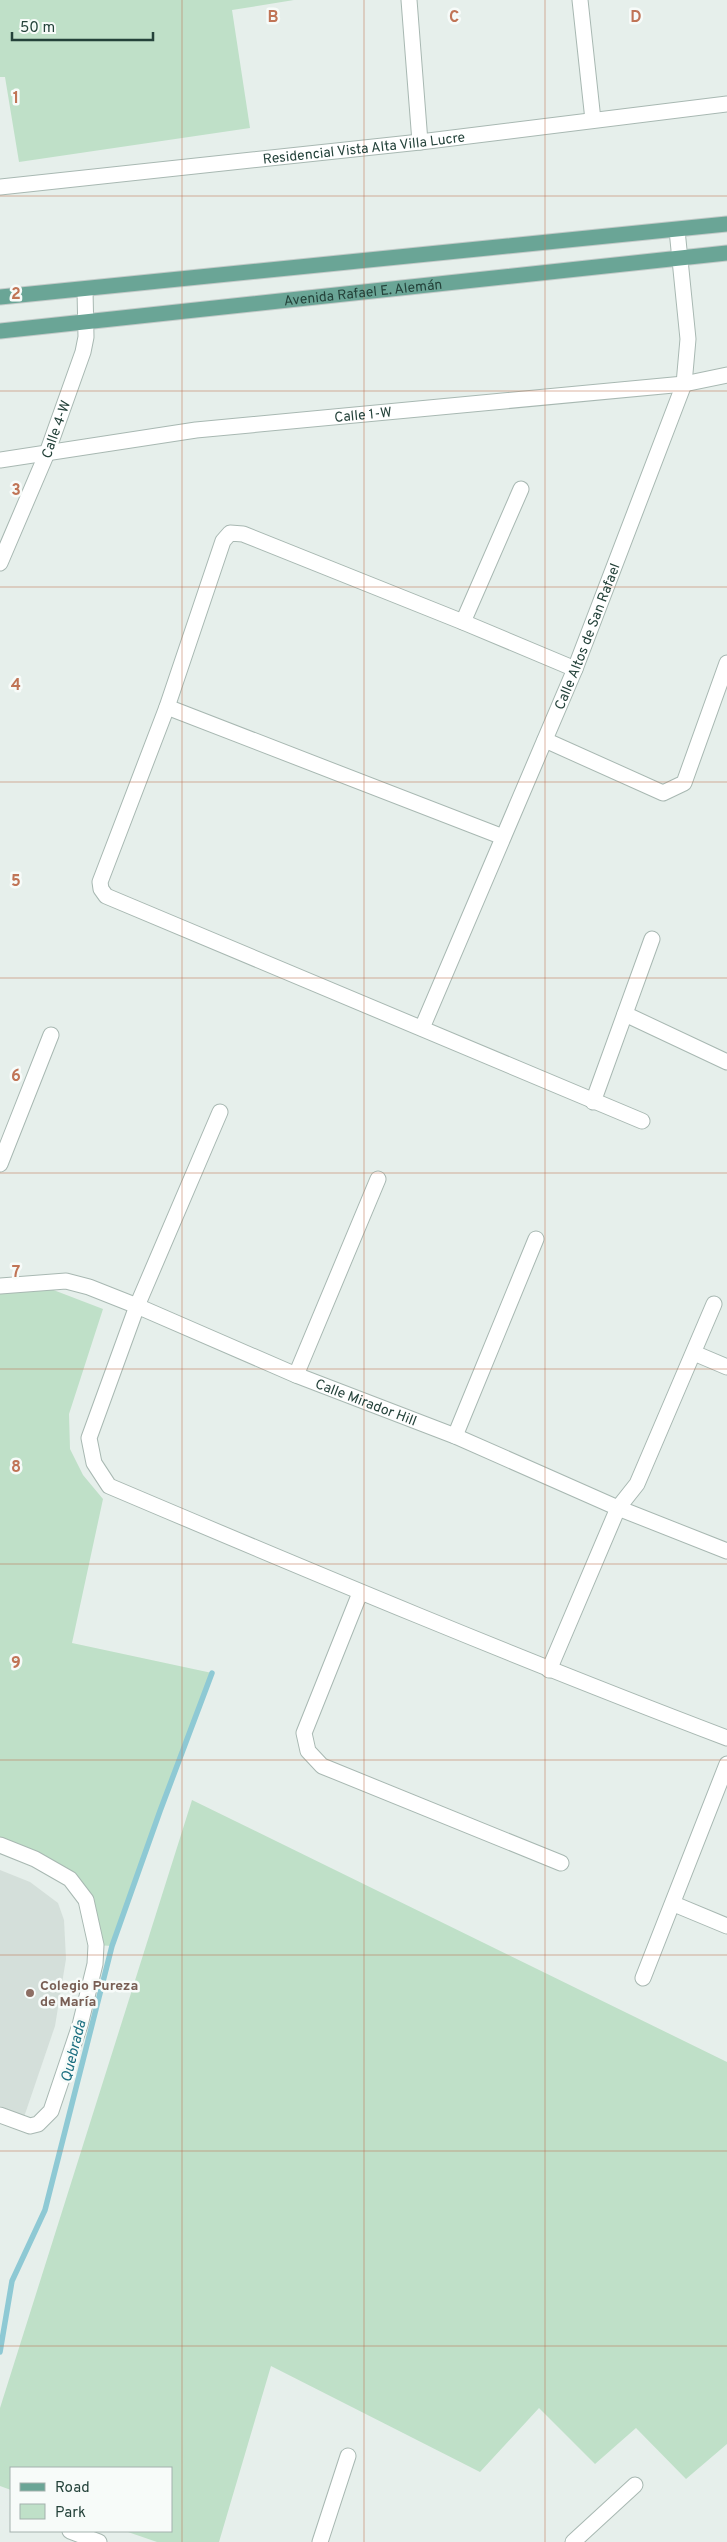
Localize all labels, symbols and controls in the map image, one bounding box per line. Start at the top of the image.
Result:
text: B [267,8,279,28]
text: C [449,8,459,28]
text: D [630,8,642,28]
scale bar [12,10,154,42]
text: 50 m [20,19,55,38]
text: 1 [13,89,19,109]
street label: Residencial Vista Alta Villa Lucre [262,129,466,169]
street label: Avenida Rafael E. Alemán [283,277,443,310]
text: 2 [11,285,21,305]
street label: Calle 4-W [39,398,75,461]
street label: Calle 1-W [334,405,393,427]
text: 3 [11,481,21,501]
street label: Calle Altos de San Rafael [552,561,625,713]
text: 4 [11,676,21,696]
text: 5 [11,872,21,892]
text: 6 [11,1067,21,1087]
text: 7 [12,1263,20,1283]
street label: Calle Mirador Hill [312,1376,419,1430]
text: 8 [11,1458,21,1478]
text: 9 [11,1654,21,1674]
place label: Colegio Pureza de María [40,1978,138,2011]
marker: Colegio Pureza de María [24,1987,36,1999]
water label: Quebrada [58,2018,91,2084]
legend [10,2467,172,2532]
text: Road [55,2479,90,2498]
text: Park [55,2504,86,2523]

